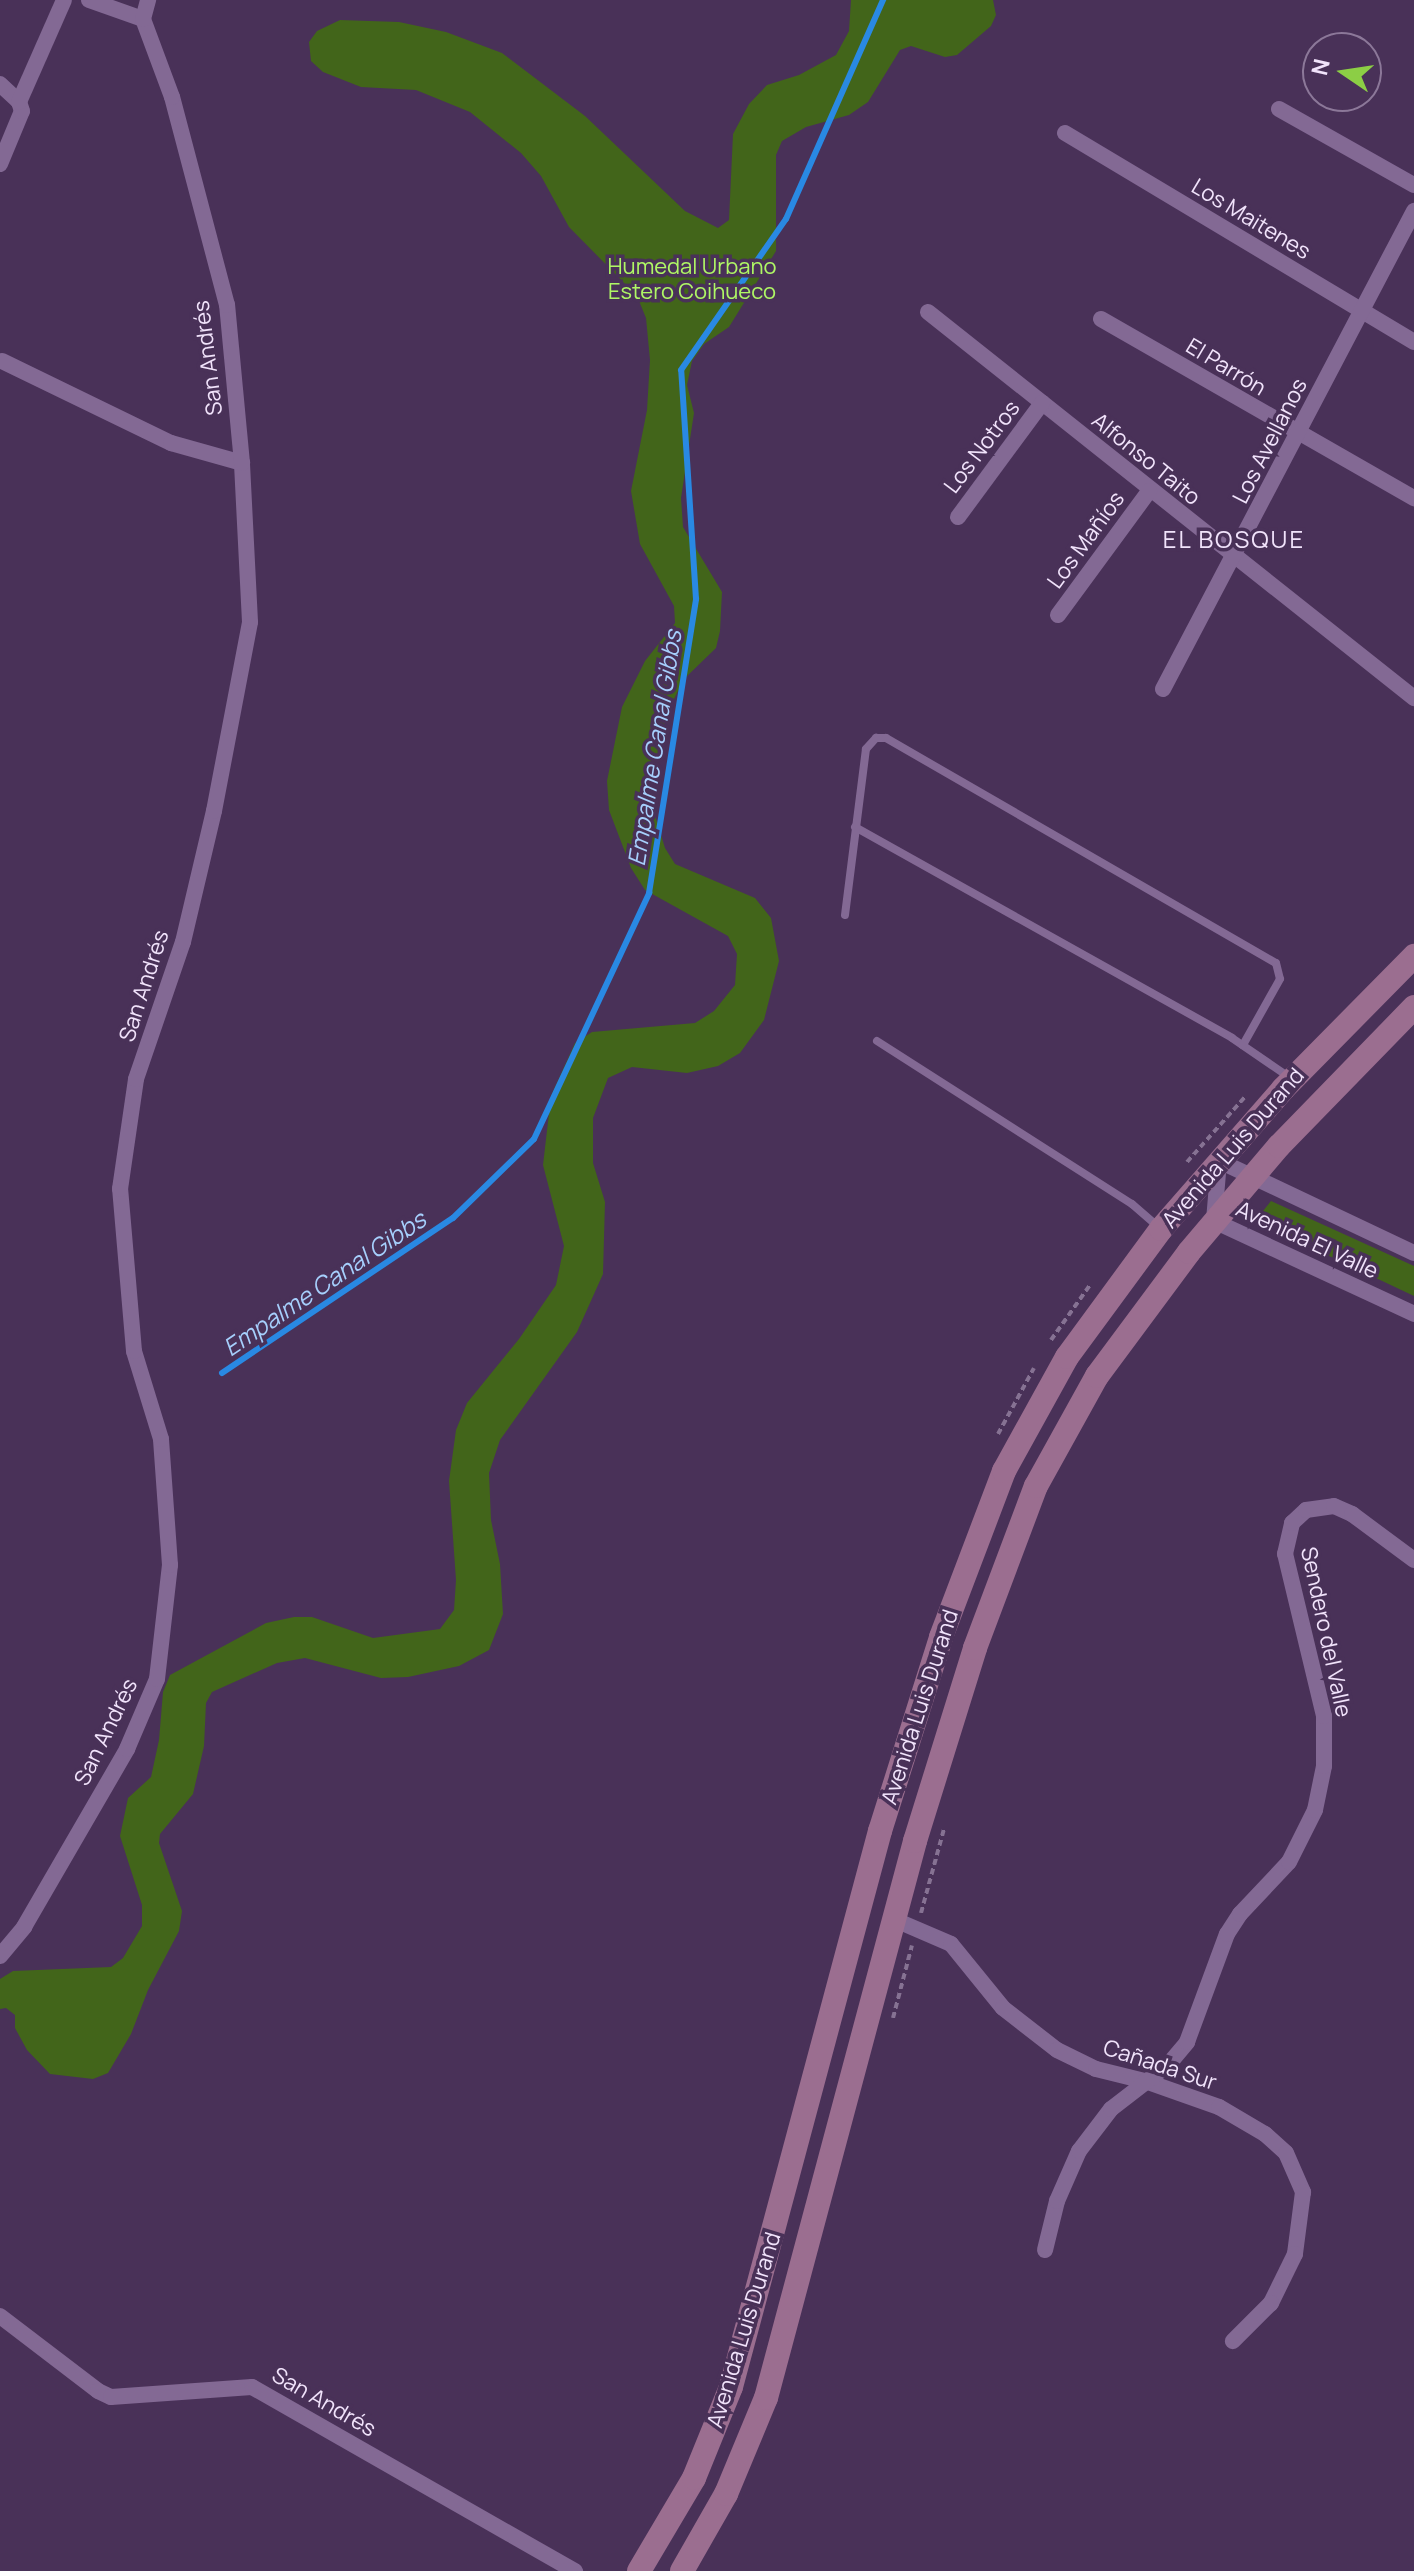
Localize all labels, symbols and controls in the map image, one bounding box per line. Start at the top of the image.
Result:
north arrow [1302,32,1382,112]
text: N [1304,56,1337,78]
street label: Los Maitenes [1187,173,1315,265]
park label: Humedal Urbano Estero Coihueco [608,253,776,304]
street label: San Andrés [188,299,228,417]
street label: El Parrón [1181,333,1271,401]
street label: Los Avellanos [1227,374,1313,508]
street label: Los Notros [939,395,1025,499]
street label: Alfonso Taito [1086,407,1206,511]
street label: Los Mañíos [1042,486,1130,594]
district label: EL BOSQUE [1162,525,1306,553]
water label: Empalme Canal Gibbs [621,628,687,868]
street label: San Andrés [114,927,174,1045]
street label: Avenida Luis Durand [1156,1063,1310,1233]
street label: Avenida El Valle [1232,1196,1382,1284]
water label: Empalme Canal Gibbs [217,1204,431,1362]
street label: Sendero del Valle [1295,1545,1357,1719]
street label: Avenida Luis Durand [876,1606,964,1808]
street label: San Andrés [69,1674,143,1790]
street label: Cañada Sur [1100,2034,1220,2096]
street label: Avenida Luis Durand [702,2229,786,2431]
street label: San Andrés [267,2362,381,2442]

